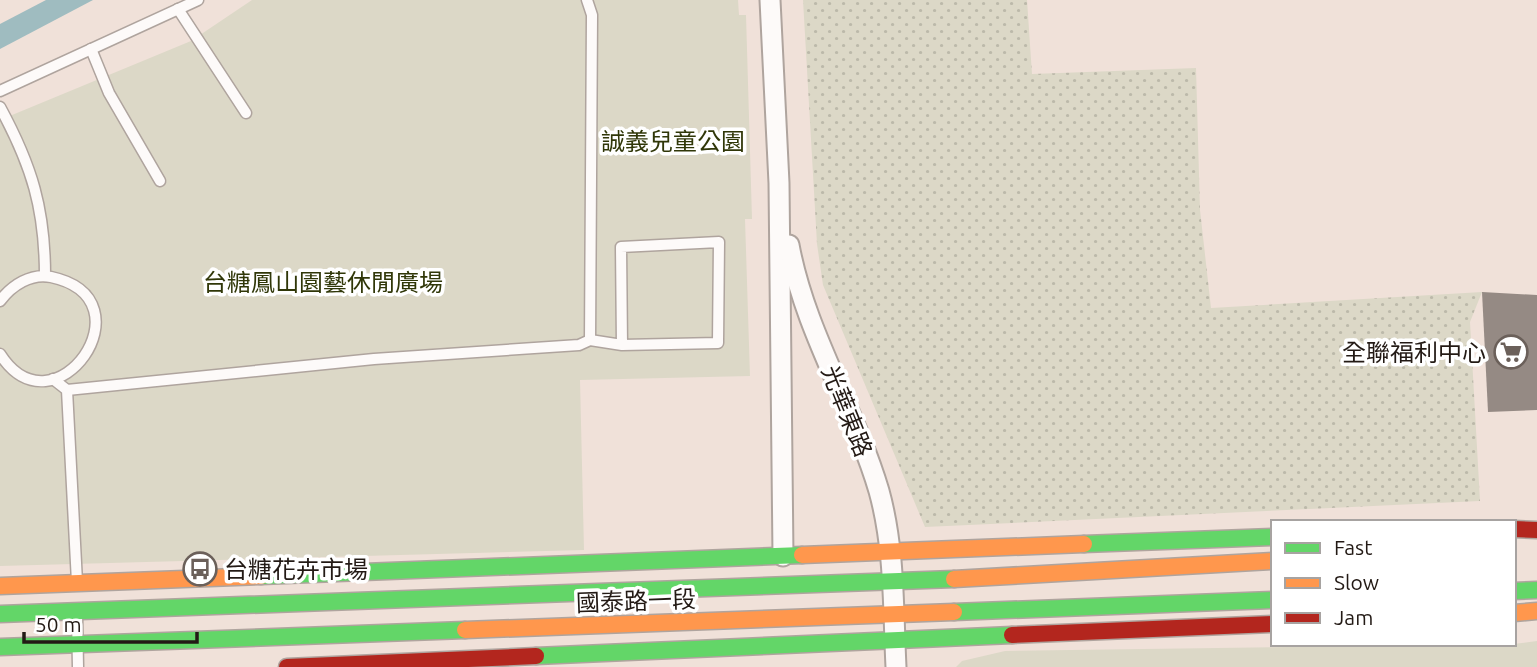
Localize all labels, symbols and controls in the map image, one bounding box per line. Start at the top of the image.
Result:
park label: 誠義兒童公園 [601,128,745,155]
park label: 台糖鳳山園藝休閒廣場 [203,269,443,296]
supermarket icon: 全聯福利中心 [1492,333,1530,371]
place label: 全聯福利中心 [1342,339,1486,366]
street label: 光華東路 [817,361,877,461]
legend [1271,520,1516,646]
text: Fast [1334,535,1372,559]
bus stop icon: 台糖花卉市場 [181,550,219,588]
place label: 台糖花卉市場 [224,556,368,583]
text: Slow [1334,570,1379,594]
street label: 國泰路一段 [576,585,696,617]
scale bar [24,600,198,644]
text: Jam [1334,605,1373,629]
text: 50 m [35,612,82,636]

